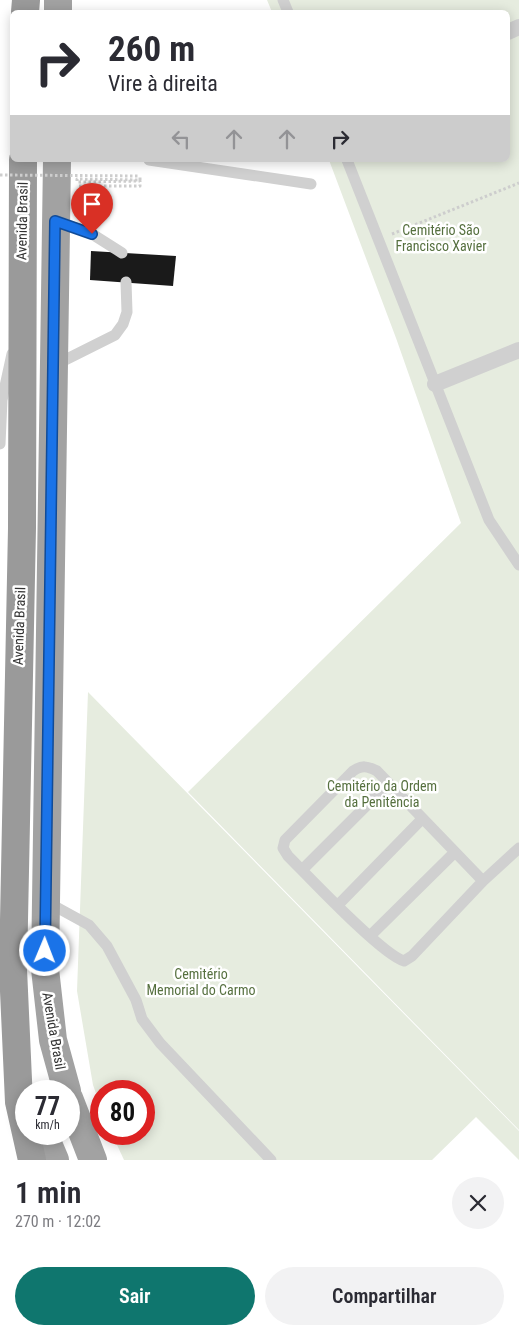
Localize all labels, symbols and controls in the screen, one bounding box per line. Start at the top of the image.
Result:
text: 260 m [108,29,195,70]
icon: right [25,30,90,95]
text: Vire à direita [108,71,218,96]
icon: left [167,125,195,153]
icon: ahead [220,125,248,153]
icon: ahead [273,125,301,153]
icon: right [326,125,354,153]
street label: Avenida Brasil [13,182,31,260]
pin [71,183,113,234]
icon: arrive [78,190,106,218]
park label: Cemitério São Francisco Xavier [395,222,487,254]
street label: Avenida Brasil [10,587,28,665]
park label: Cemitério da Ordem da Penitência [327,778,437,810]
position arrow [18,924,70,976]
park label: Cemitério Memorial do Carmo [147,966,255,998]
street label: Avenida Brasil [39,991,69,1071]
speed limit sign: 80 [90,1080,155,1145]
text: 77 [35,1092,60,1121]
text: km/h [35,1118,60,1132]
text: 1 min [15,1175,81,1210]
button: close [452,1177,504,1229]
text: 270 m · 12:02 [15,1212,101,1231]
button: Sair [15,1267,255,1325]
button: Compartilhar [265,1267,504,1325]

